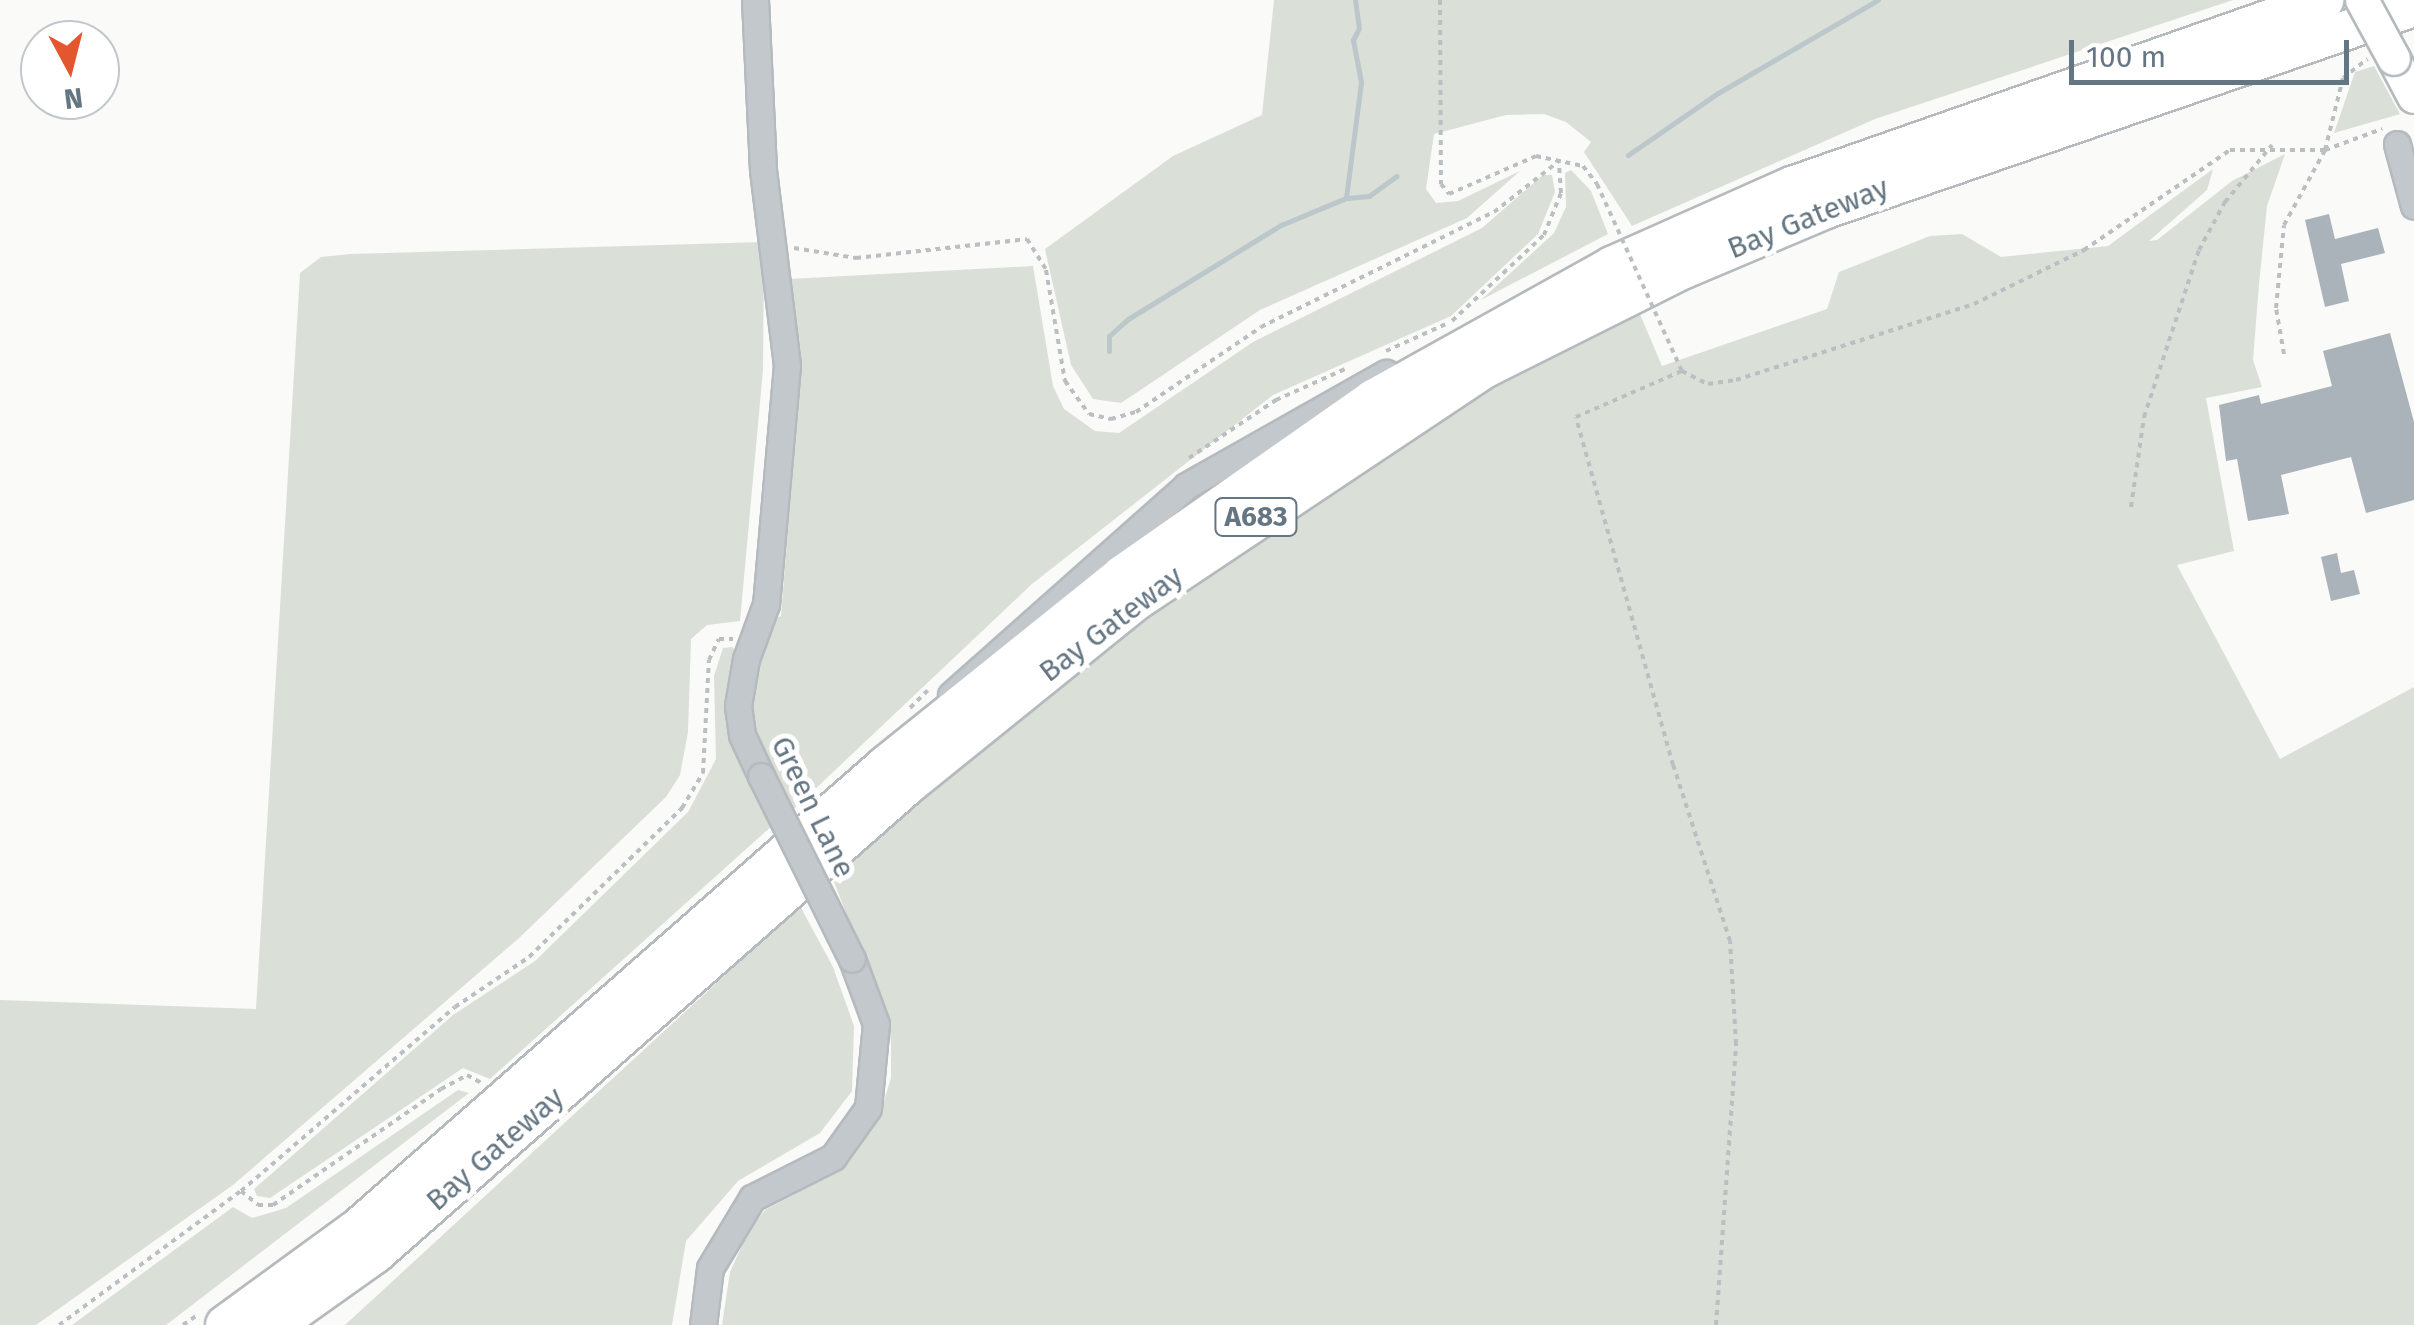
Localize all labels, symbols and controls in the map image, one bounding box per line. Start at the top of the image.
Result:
north arrow [20,20,120,120]
scale bar [2074,20,2354,82]
text: 100 m [2086,39,2166,75]
text: N [62,81,85,116]
street label: Bay Gateway [1722,169,1894,267]
road number: A683 [1214,494,1298,540]
street label: Bay Gateway [1032,558,1190,690]
street label: Green Lane [763,730,863,884]
street label: Bay Gateway [419,1079,571,1219]

